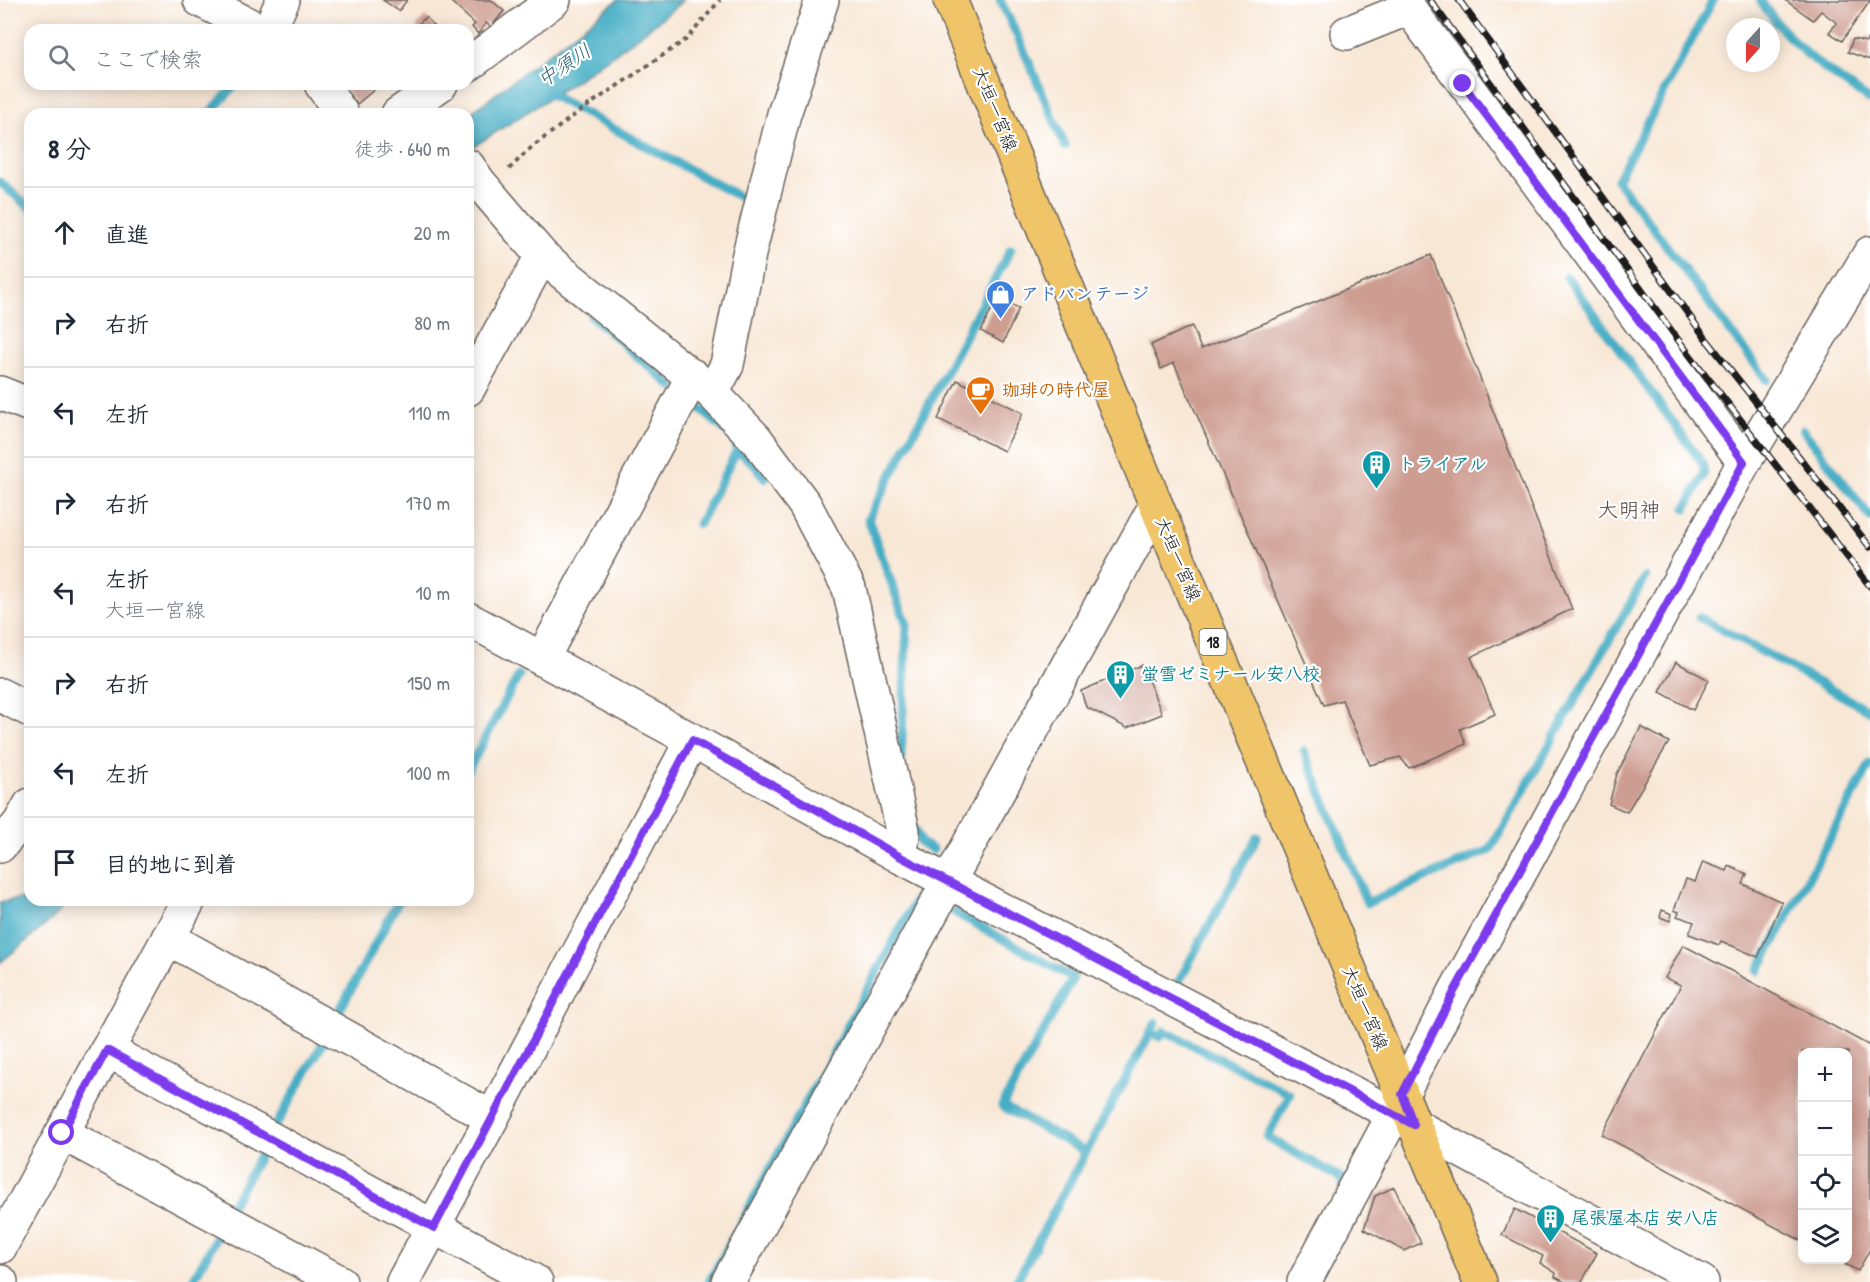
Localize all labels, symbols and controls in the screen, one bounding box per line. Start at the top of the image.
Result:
north arrow [1726,18,1780,72]
search box [24,24,474,90]
water label: 中須川 [531,37,596,93]
icon: search [45,41,78,74]
text: ここで検索 [93,44,203,74]
street label: 大垣一宮線 [967,62,1024,155]
route end [1449,70,1475,96]
text: 8 分 [48,131,91,166]
text: 徒歩 · 640 m [354,135,450,162]
icon: ahead [48,216,81,249]
text: 直進 [105,219,149,249]
text: 20 m [413,219,450,246]
shop icon: アドバンテージ [984,278,1016,320]
place label: アドバンテージ [1021,281,1149,306]
icon: right [48,306,81,339]
text: 右折 [105,309,149,339]
text: 80 m [414,309,450,336]
cafe icon: 珈琲の時代屋 [965,374,997,416]
place label: 珈琲の時代屋 [1002,377,1110,402]
icon: left [48,396,81,429]
text: 左折 [105,399,149,429]
text: 110 m [408,399,450,426]
building icon: トライアル [1361,448,1393,490]
place label: トライアル [1398,451,1487,476]
icon: right [48,486,81,519]
text: 右折 [105,489,149,519]
text: 170 m [406,489,450,516]
district label: 大明神 [1598,495,1661,524]
street label: 大垣一宮線 [1149,512,1208,605]
text: 左折 [105,564,149,594]
icon: left [48,576,81,609]
text: 10 m [416,579,450,606]
text: 大垣一宮線 [105,596,205,623]
road number: 18 [1200,629,1226,655]
building icon: 蛍雪ゼミナール安八校 [1104,658,1136,700]
place label: 蛍雪ゼミナール安八校 [1141,661,1320,686]
icon: right [48,666,81,699]
text: 右折 [105,669,149,699]
text: 150 m [407,669,450,696]
icon: left [48,756,81,789]
text: 左折 [105,759,149,789]
text: 100 m [407,759,450,786]
icon: arrive [48,846,81,879]
text: 目的地に到着 [105,849,237,879]
street label: 大垣一宮線 [1336,961,1395,1054]
map controls [1798,1048,1852,1264]
button: + [1798,1048,1852,1102]
button: − [1798,1102,1852,1156]
route start [48,1119,74,1145]
button: locate [1798,1156,1852,1210]
building icon: 尾張屋本店 安八店 [1534,1202,1566,1244]
place label: 尾張屋本店 安八店 [1571,1205,1719,1230]
button: layers [1798,1210,1852,1264]

